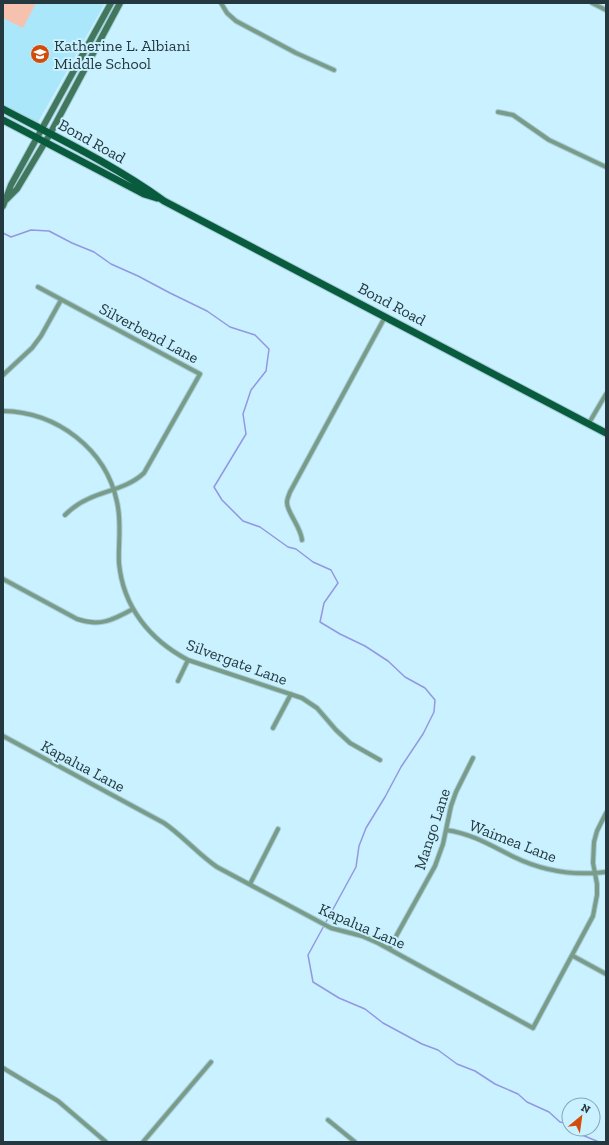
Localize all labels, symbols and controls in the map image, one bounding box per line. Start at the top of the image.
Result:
place label: Katherine L. Albiani Middle School [54,36,191,73]
school or university icon: Katherine L. Albiani Middle School [29,43,51,65]
street label: Bond Road [55,115,129,167]
street label: Bond Road [355,278,429,330]
street label: Silverbend Lane [96,299,202,367]
street label: Silvergate Lane [184,635,290,689]
street label: Kapalua Lane [38,736,128,796]
street label: Mango Lane [410,786,454,872]
street label: Waimea Lane [467,816,559,866]
street label: Kapalua Lane [316,899,408,953]
north arrow [561,1097,601,1137]
text: N [579,1101,593,1117]

